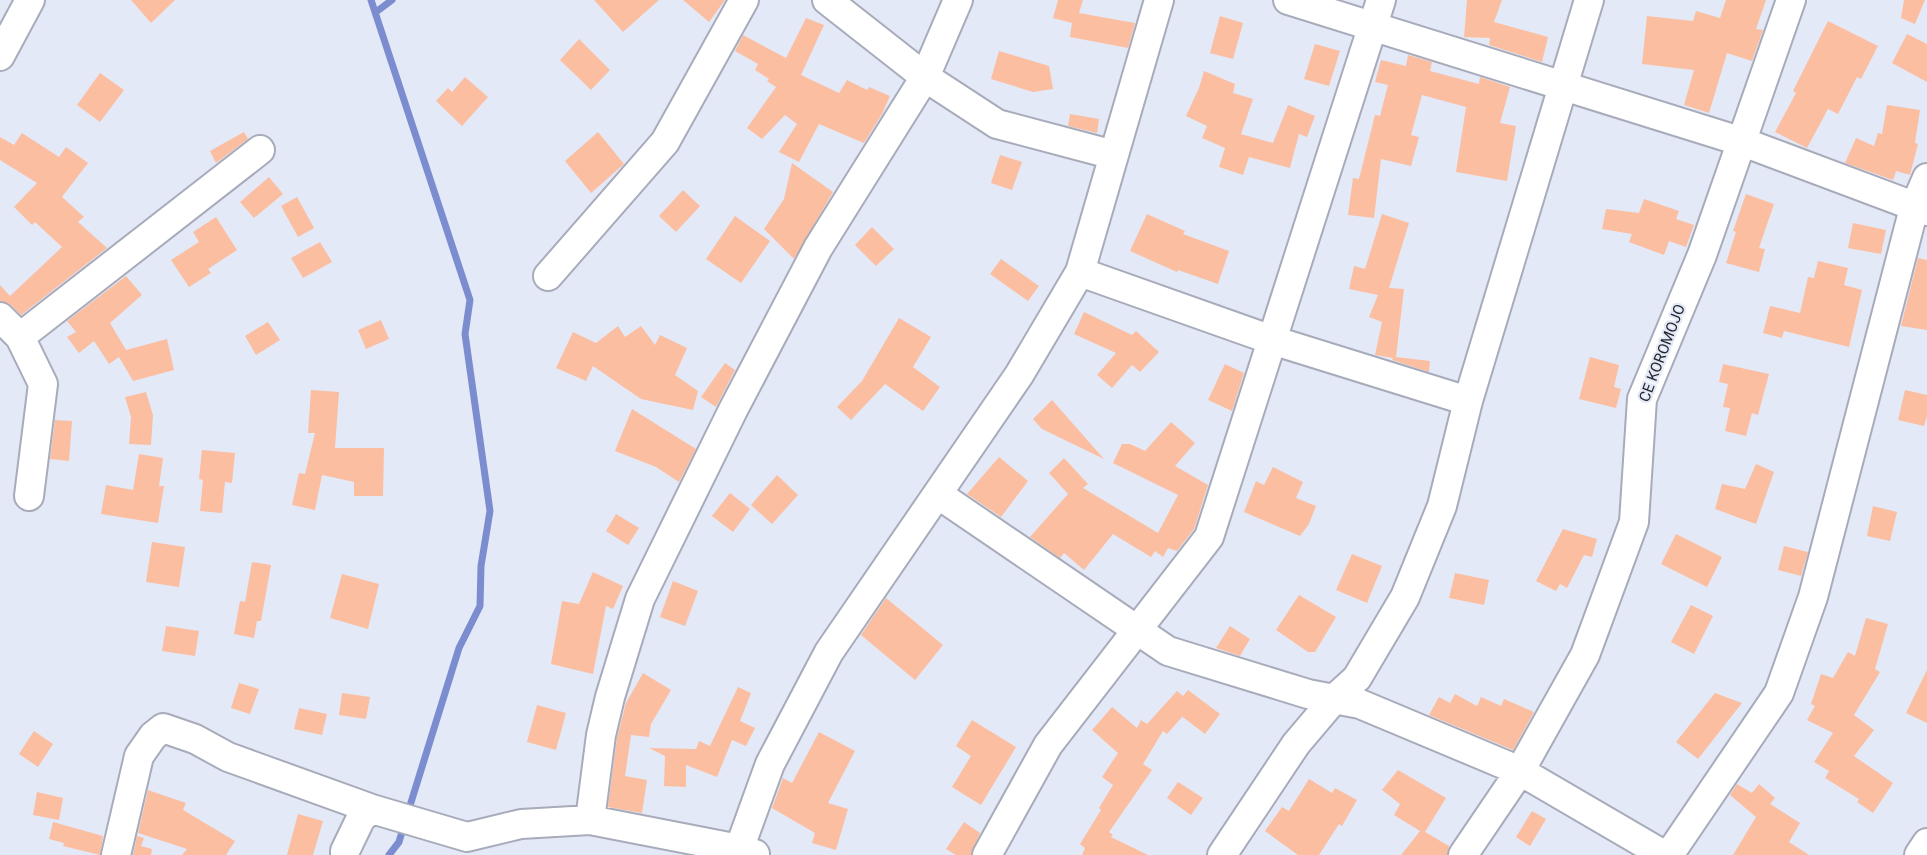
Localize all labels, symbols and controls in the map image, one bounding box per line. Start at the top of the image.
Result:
street label: CE KOROMOJO [1635,302,1689,404]

